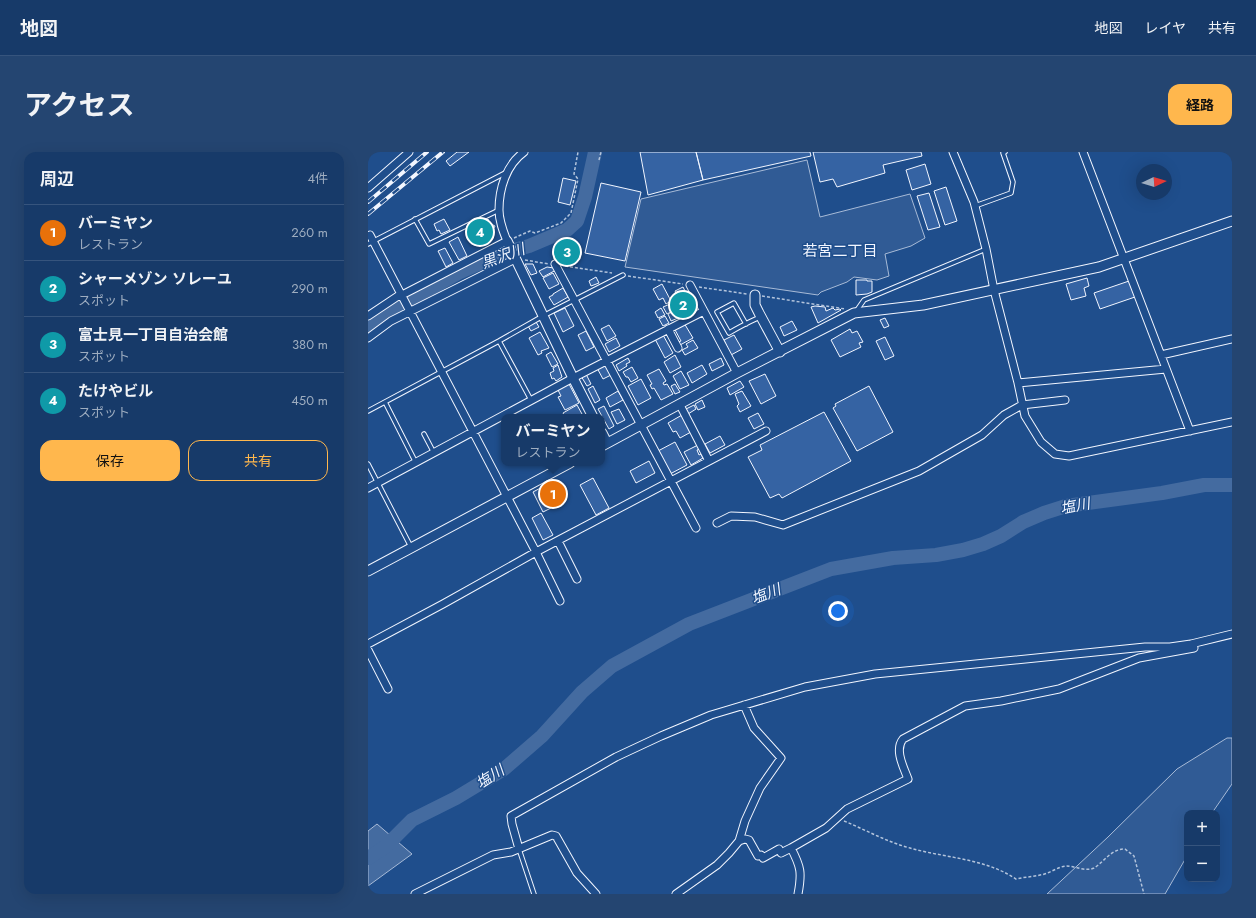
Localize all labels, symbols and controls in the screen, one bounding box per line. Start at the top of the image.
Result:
text: 地図 [20,15,58,42]
text: 地図 [1094,18,1122,38]
text: レイヤ [1144,18,1186,38]
text: 共有 [1208,18,1236,38]
button: 経路 [1168,84,1232,125]
text: アクセス [24,85,135,126]
north arrow [1136,164,1172,200]
text: 周辺 [40,167,74,191]
text: 4件 [307,169,328,188]
text: バーミヤン [78,212,153,234]
pin: 4 [467,217,493,247]
text: 1 [50,223,56,242]
text: 260 m [291,223,328,242]
text: レストラン [78,235,143,254]
water label: 黒沢川 [478,237,530,274]
pin: 3 [554,237,580,267]
district label: 若宮二丁目 [802,240,878,262]
text: シャーメゾン ソレーユ [78,268,232,290]
text: 2 [49,279,57,298]
text: 290 m [291,279,328,298]
pin: 2 [670,290,696,320]
text: スポット [78,291,130,310]
text: 富士見一丁目自治会館 [78,324,228,346]
text: 3 [49,335,57,354]
text: 380 m [292,335,328,354]
text: スポット [78,347,130,366]
text: たけやビル [78,380,153,402]
text: 4 [48,391,58,410]
text: 450 m [291,391,328,410]
text: スポット [78,403,130,422]
popup [501,414,605,466]
text: バーミヤン [515,420,591,442]
button: 保存 [40,440,180,481]
button: 共有 [188,440,328,481]
text: レストラン [515,443,581,462]
pin: 1 [540,479,566,509]
water label: 塩川 [1058,492,1094,520]
water label: 塩川 [748,578,786,610]
your location [828,601,848,621]
water label: 塩川 [471,759,510,794]
map controls [1184,810,1220,882]
button: + [1184,810,1220,846]
button: − [1184,846,1220,882]

